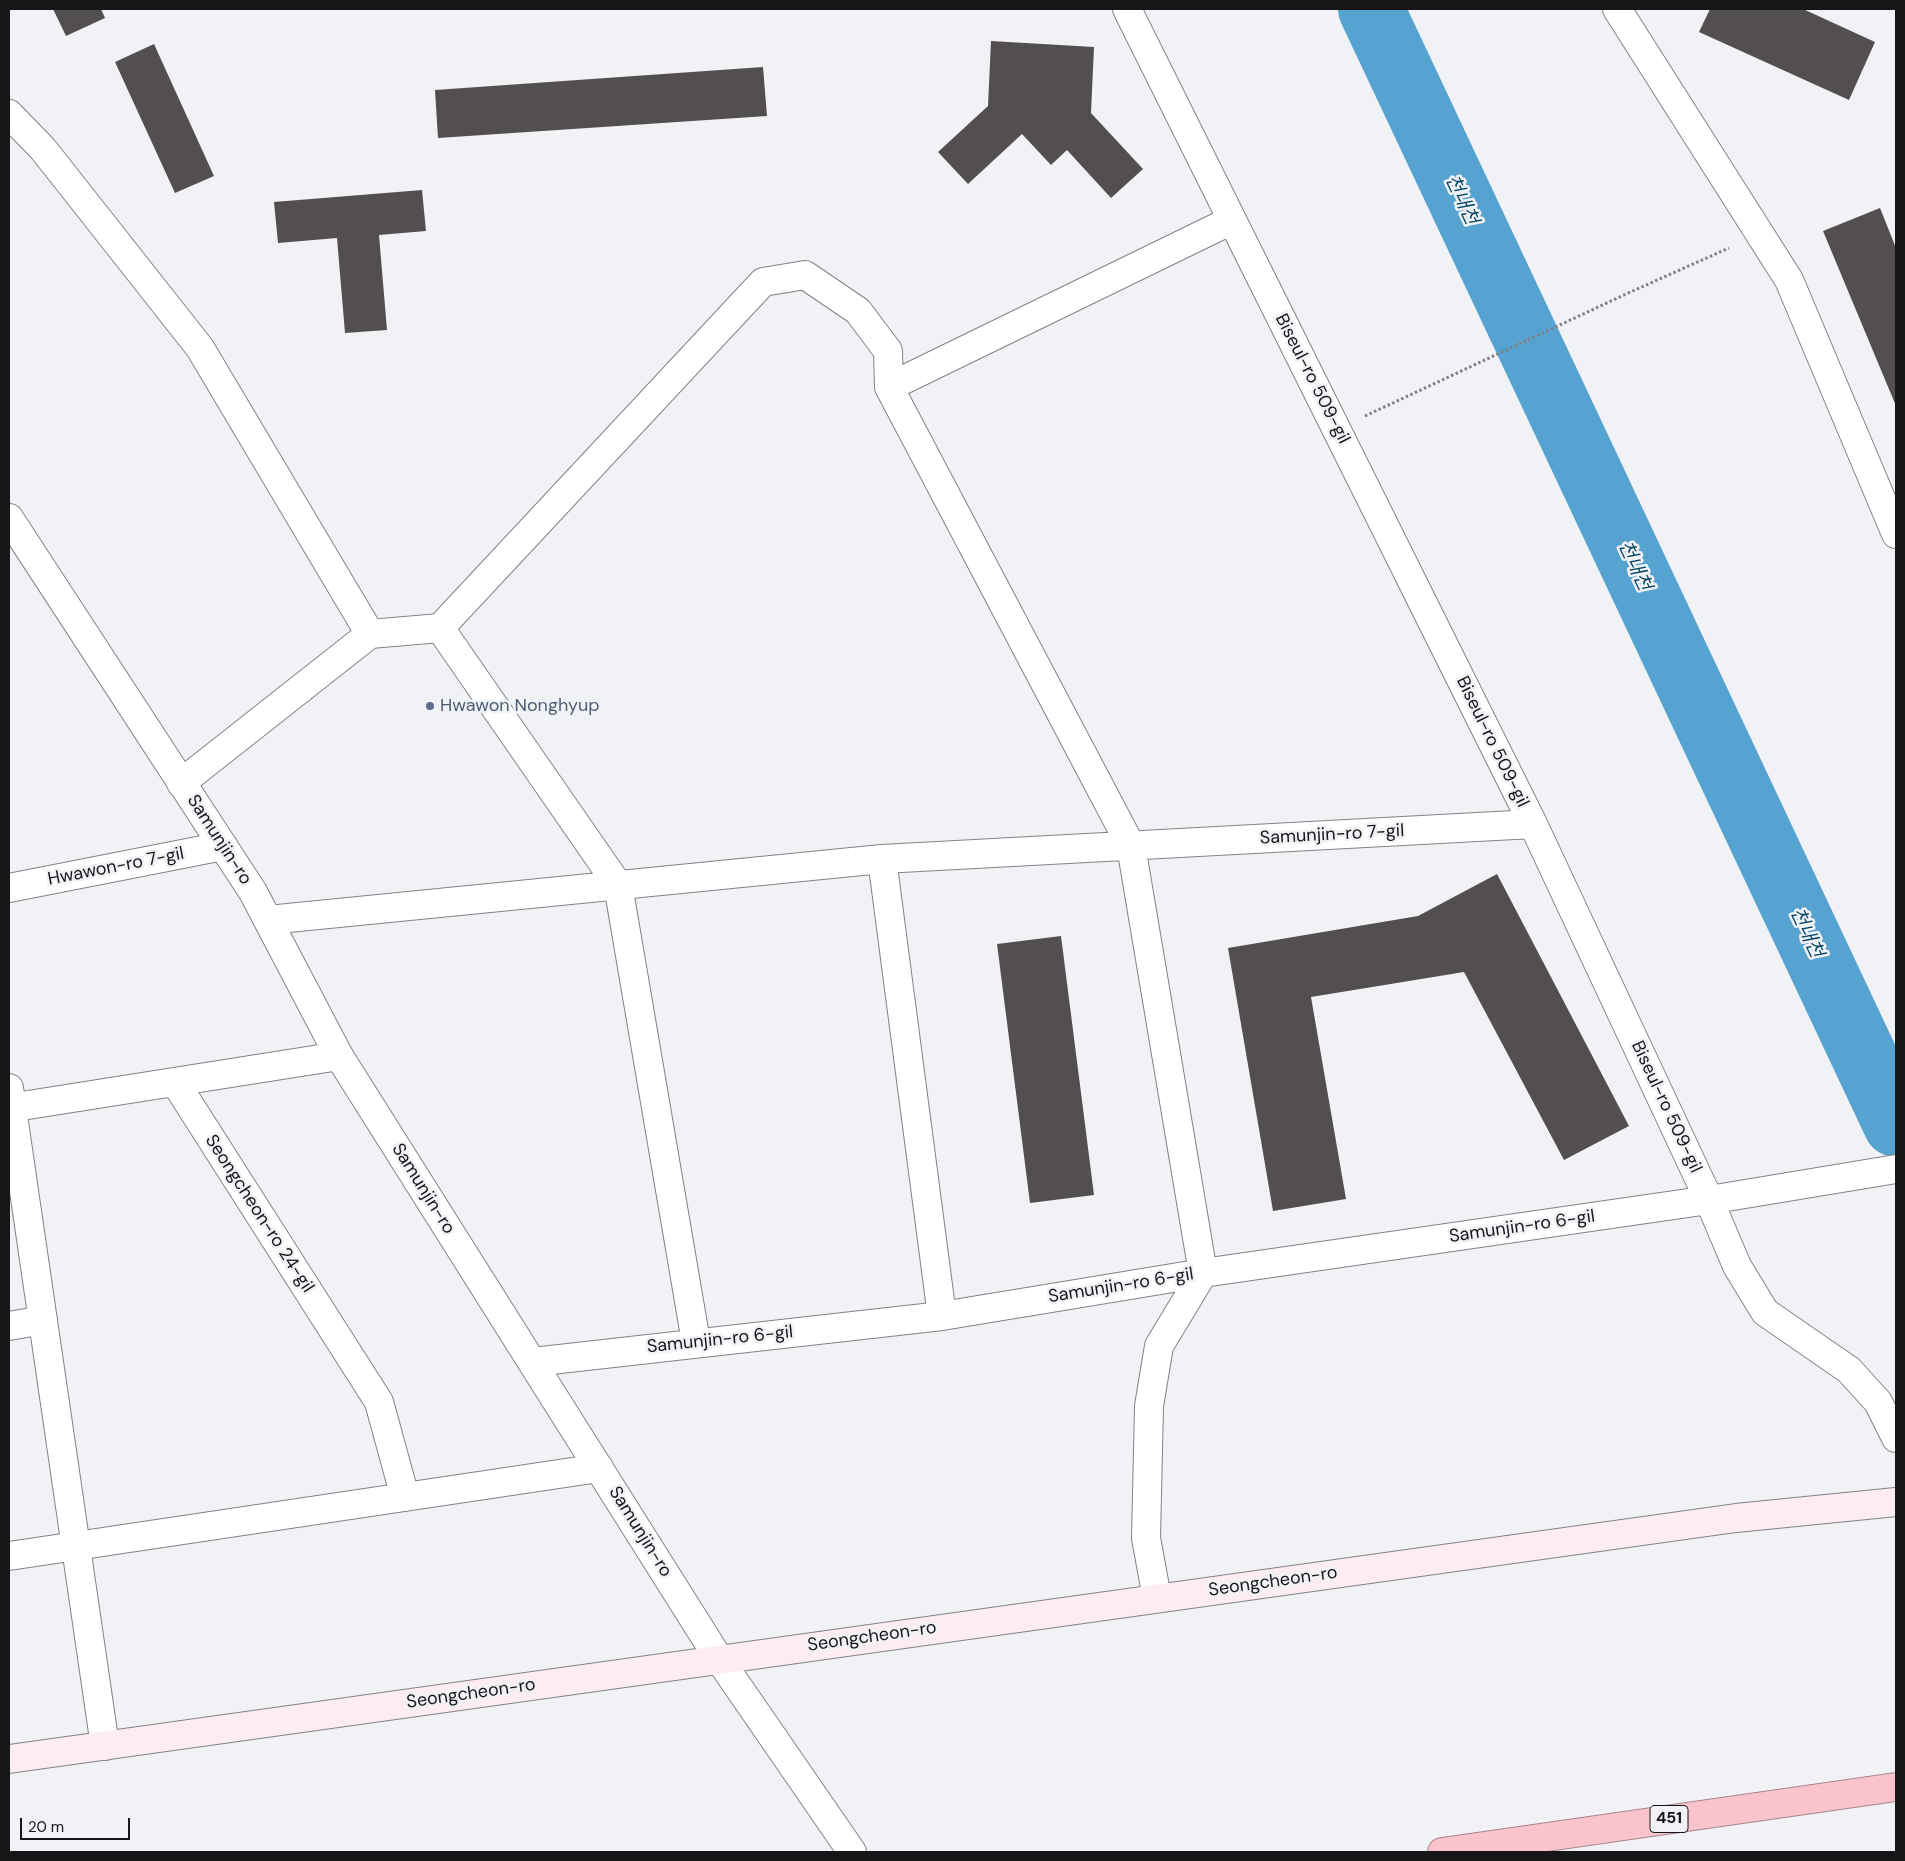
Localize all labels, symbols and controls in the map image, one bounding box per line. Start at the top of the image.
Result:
water label: 천내천 [1440,171,1482,229]
street label: Biseul-ro 509-gil [1270,310,1354,448]
water label: 천내천 [1613,537,1655,595]
street label: Biseul-ro 509-gil [1451,673,1533,811]
place label: Hwawon Nonghyup [440,695,600,717]
marker: Hwawon Nonghyup [424,700,436,712]
street label: Samunjin-ro [182,791,256,889]
street label: Samunjin-ro 7-gil [1259,820,1405,850]
street label: Hwawon-ro 7-gil [46,843,186,891]
water label: 천내천 [1785,904,1827,962]
street label: Biseul-ro 509-gil [1626,1038,1706,1176]
street label: Seongcheon-ro 24-gil [200,1131,318,1297]
street label: Samunjin-ro [387,1140,459,1238]
street label: Samunjin-ro 6-gil [1448,1206,1596,1248]
street label: Samunjin-ro 6-gil [1047,1264,1195,1308]
street label: Samunjin-ro 6-gil [646,1322,794,1358]
street label: Samunjin-ro [604,1483,676,1581]
street label: Seongcheon-ro [1207,1562,1339,1602]
street label: Seongcheon-ro [806,1617,938,1657]
street label: Seongcheon-ro [405,1674,537,1714]
road number: 451 [1650,1806,1688,1832]
scale bar [22,1808,132,1840]
text: 20 m [28,1817,64,1837]

